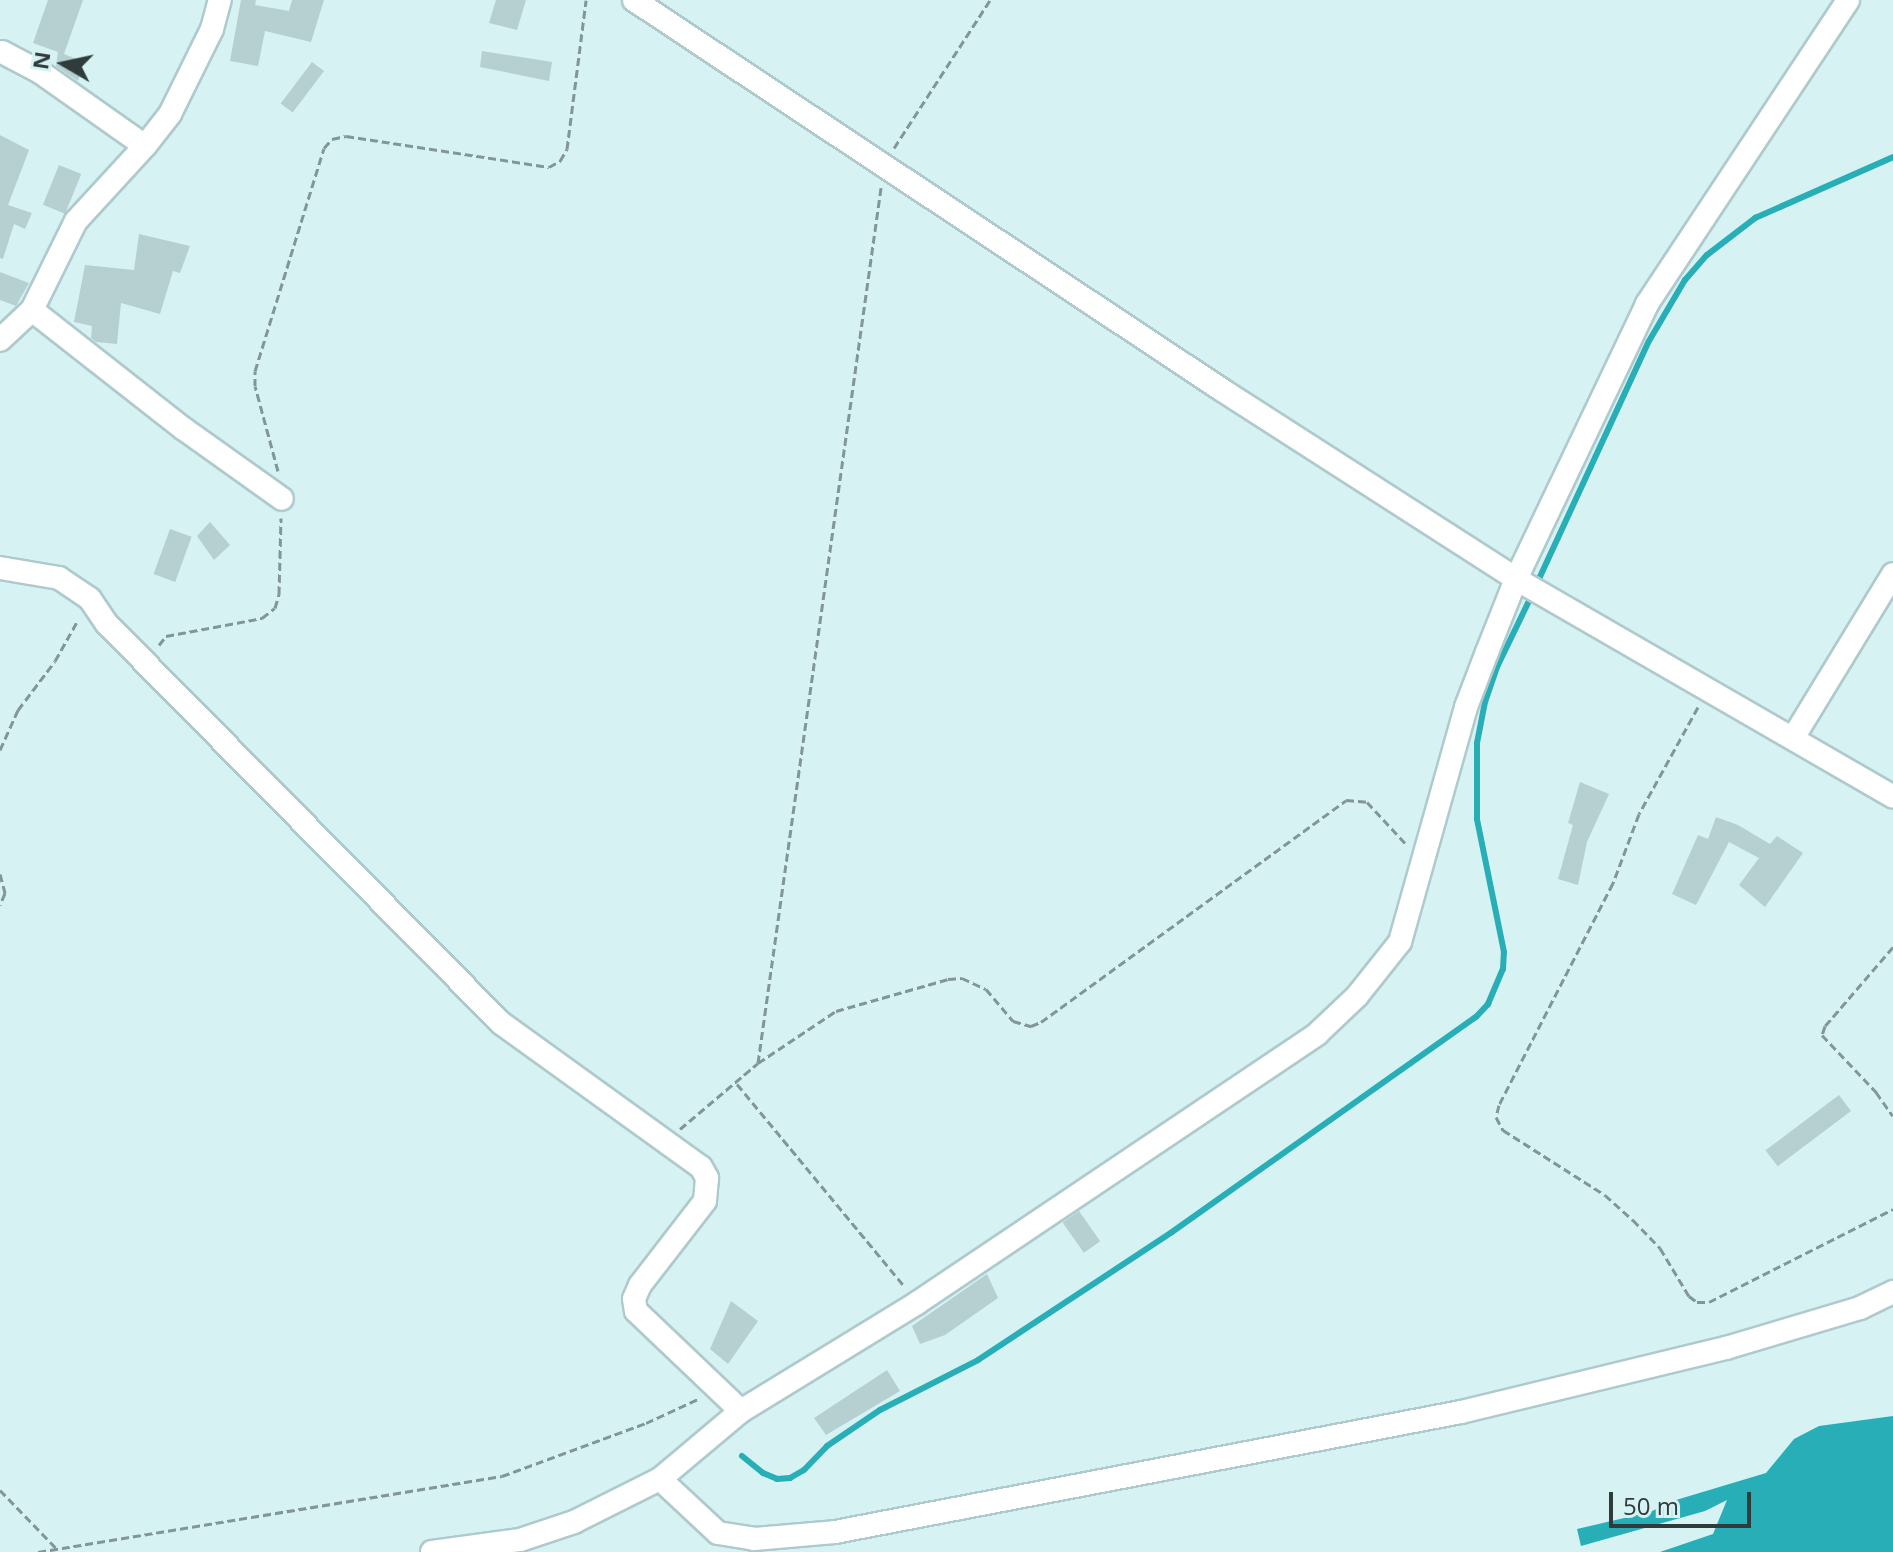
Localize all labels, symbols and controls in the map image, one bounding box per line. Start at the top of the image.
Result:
north arrow [24,24,104,104]
text: N [24,49,57,71]
scale bar [1613,1476,1755,1526]
text: 50 m [1623,1489,1679,1522]

